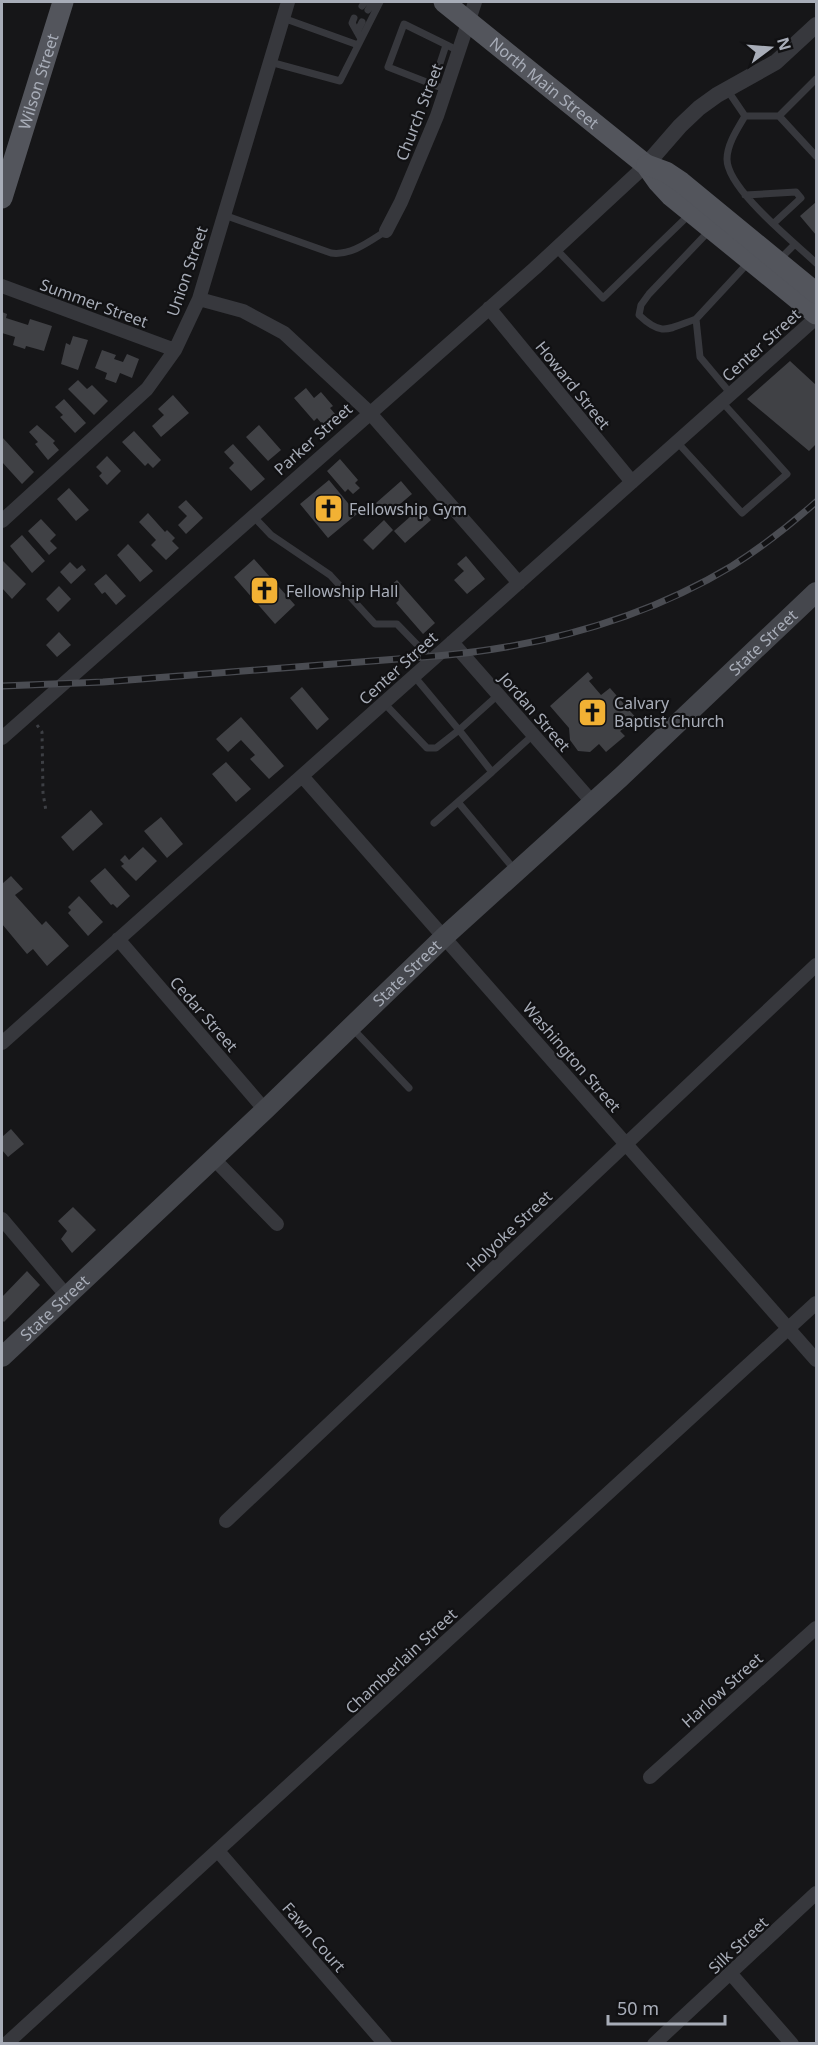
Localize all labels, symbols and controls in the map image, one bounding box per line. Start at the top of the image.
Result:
north arrow [740,18,800,78]
street label: Wilson Street [13,31,64,132]
street label: North Main Street [485,32,604,134]
text: N [772,35,797,53]
street label: Church Street [390,60,448,164]
street label: Union Street [161,223,213,319]
street label: Summer Street [37,273,151,333]
street label: Center Street [717,303,805,386]
street label: Howard Street [531,336,616,434]
street label: Parker Street [269,398,357,480]
church icon: Fellowship Gym [312,493,344,525]
place label: Fellowship Gym [349,498,467,520]
church icon: Fellowship Hall [249,575,281,607]
place label: Fellowship Hall [286,580,398,602]
street label: State Street [724,604,802,680]
street label: Center Street [354,626,442,709]
street label: Jordan Street [493,666,576,756]
place label: Calvary Baptist Church [614,692,724,732]
church icon: Calvary Baptist Church [577,696,609,728]
street label: State Street [368,935,446,1011]
street label: Cedar Street [165,972,243,1057]
street label: Washington Street [518,997,626,1117]
street label: Holyoke Street [461,1185,557,1277]
street label: State Street [15,1270,94,1346]
street label: Chamberlain Street [340,1603,462,1719]
street label: Harlow Street [677,1647,768,1732]
street label: Fawn Court [277,1897,351,1977]
street label: Silk Street [703,1911,773,1978]
scale bar [608,1988,725,2026]
text: 50 m [617,1996,659,2020]

